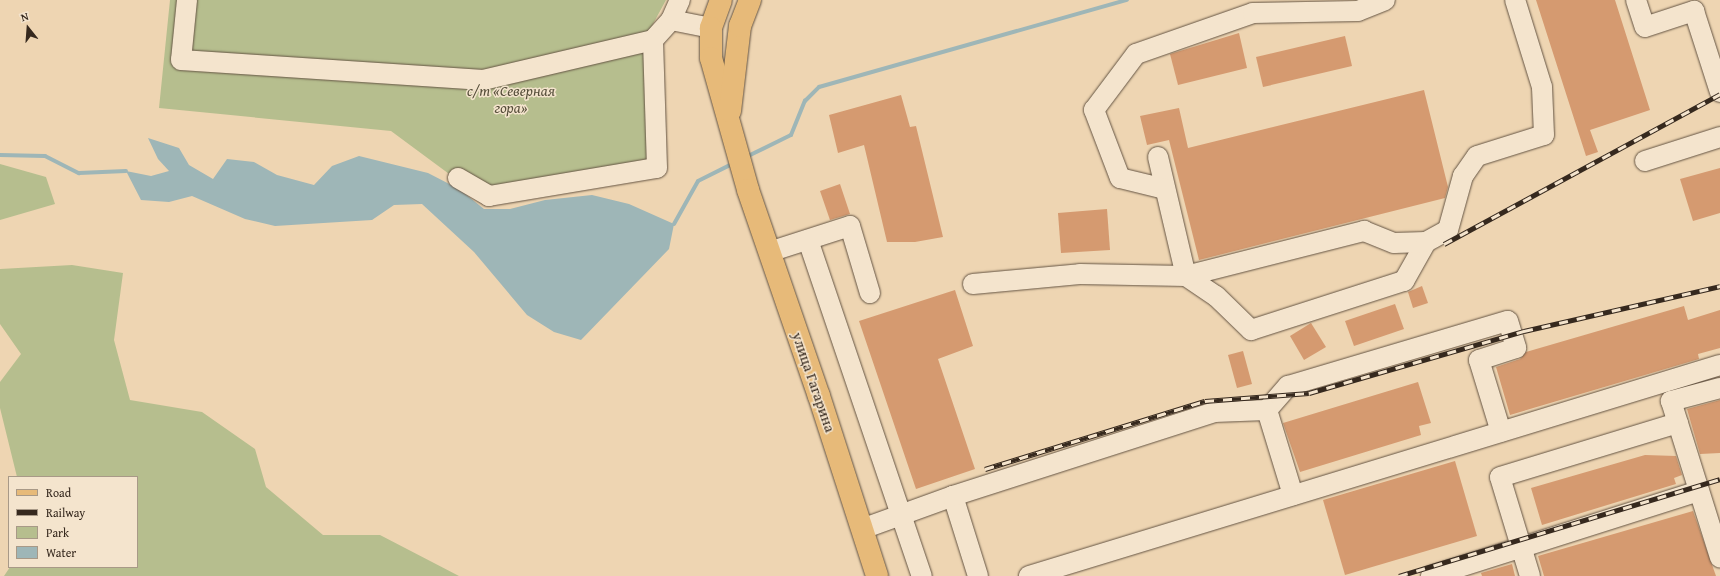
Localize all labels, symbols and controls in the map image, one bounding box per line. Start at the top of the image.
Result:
north arrow [8,8,48,48]
text: N [19,8,30,25]
park label: с/т «Северная гора» [467,81,555,116]
street label: улица Гагарина [788,330,840,434]
legend [8,476,138,568]
text: Road [46,484,71,501]
text: Railway [46,504,85,521]
text: Park [46,524,69,541]
text: Water [46,544,76,561]

